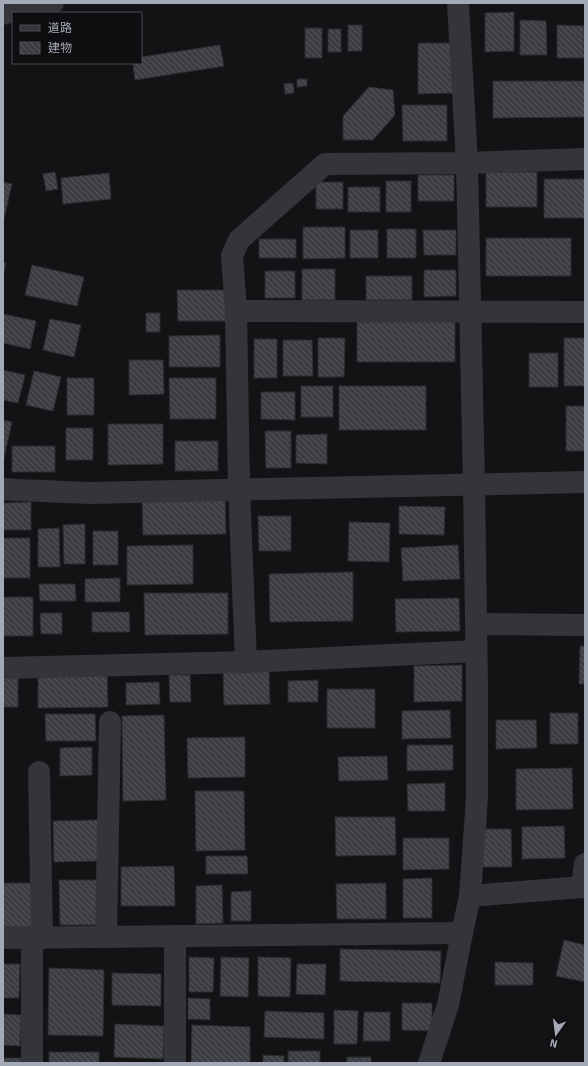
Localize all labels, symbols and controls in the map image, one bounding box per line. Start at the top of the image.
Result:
legend [12,12,142,64]
text: 道路 [48,21,72,36]
text: 建物 [48,41,72,56]
north arrow [536,1014,576,1054]
text: N [548,1036,559,1050]

